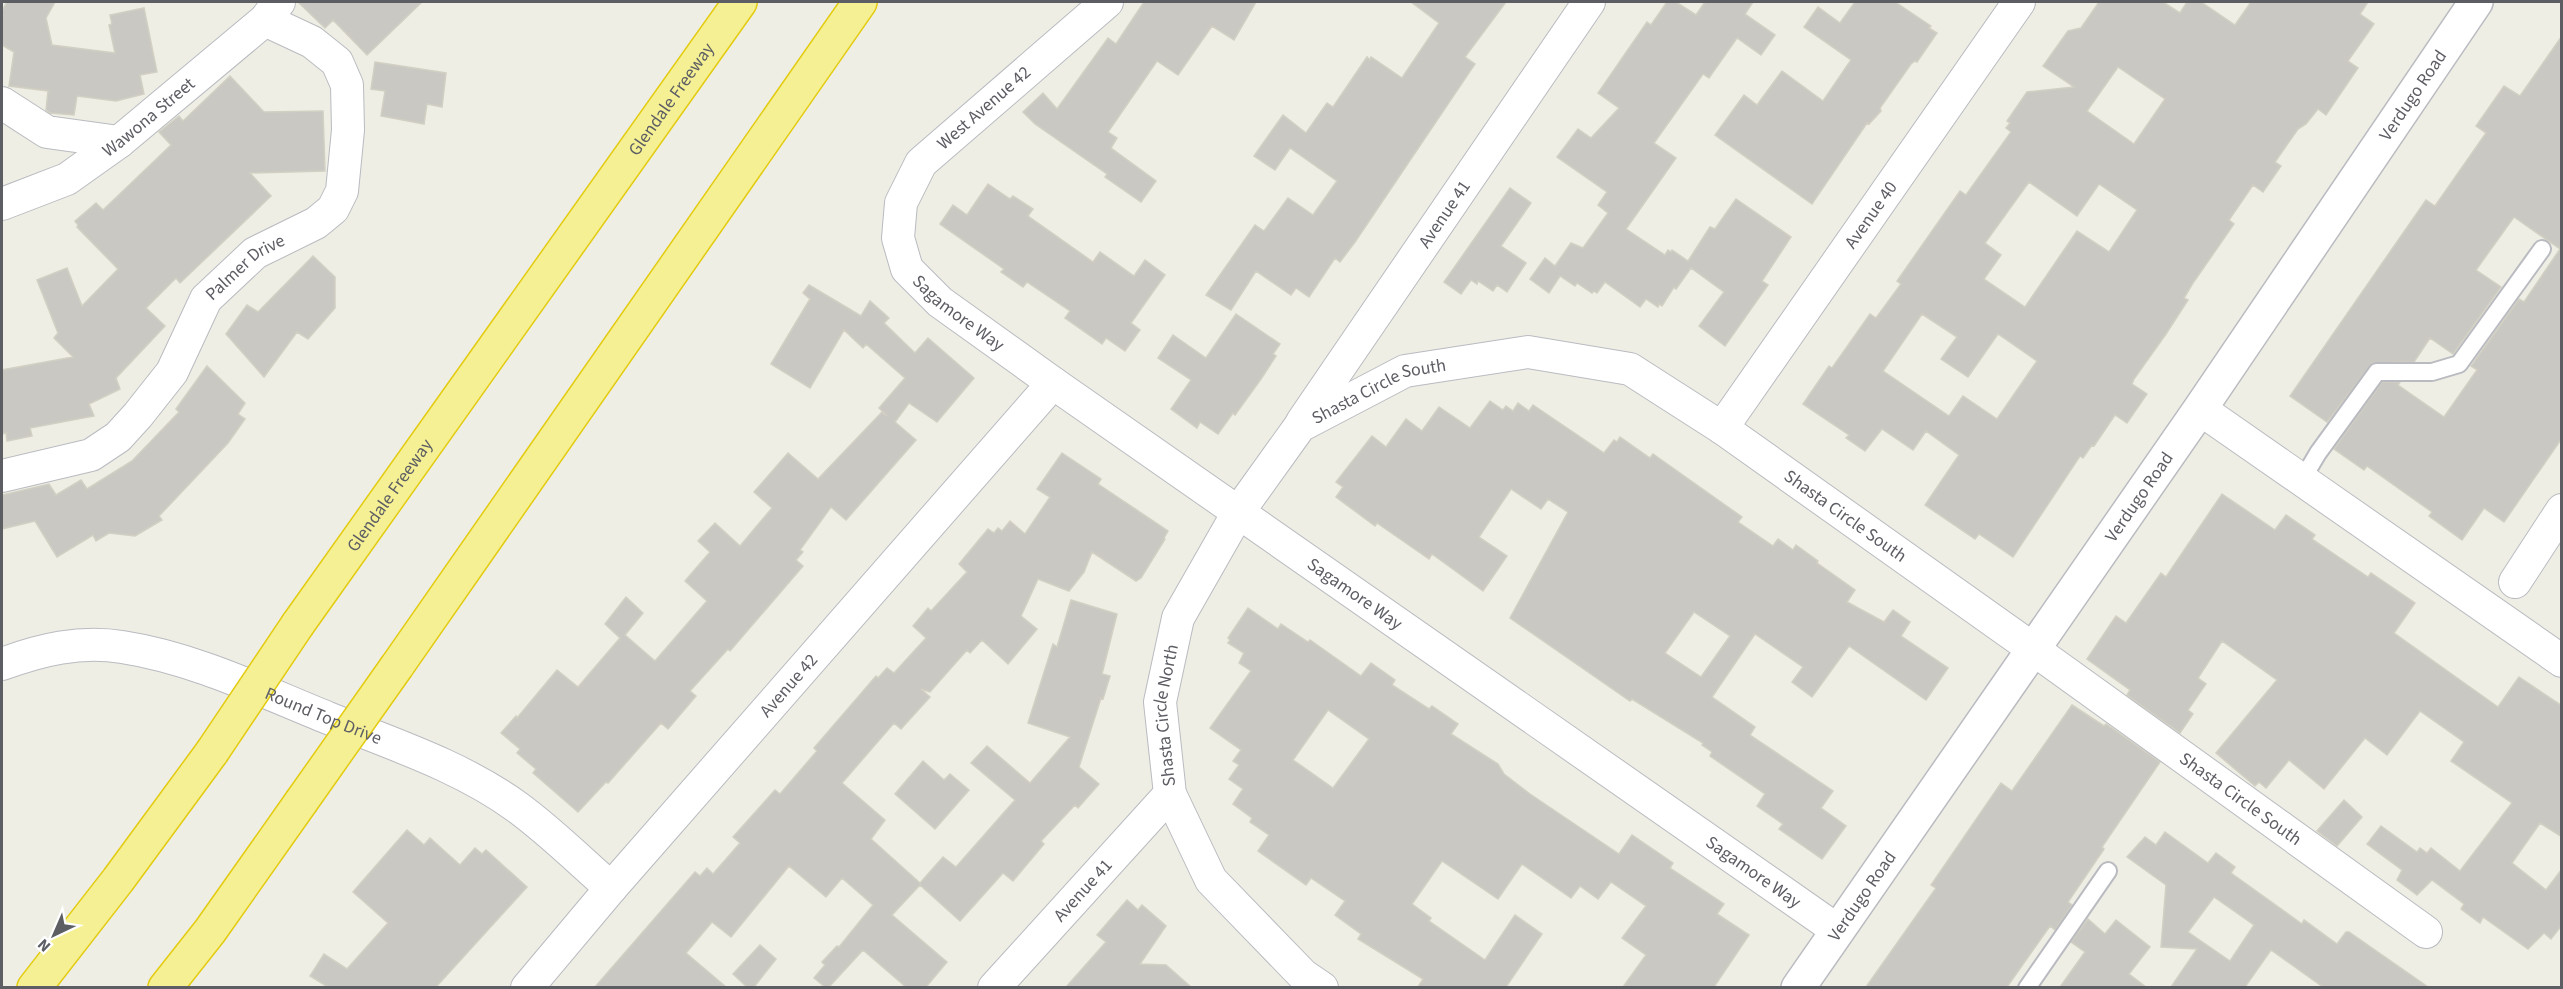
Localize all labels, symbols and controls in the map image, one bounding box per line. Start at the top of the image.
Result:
street label: Glendale Freeway [622,37,720,161]
street label: Verdugo Road [2373,45,2453,146]
street label: West Avenue 42 [932,60,1036,156]
street label: Wawona Street [97,71,200,163]
street label: Avenue 41 [1412,175,1476,253]
street label: Avenue 40 [1838,176,1903,253]
street label: Palmer Drive [200,228,289,306]
street label: Sagamore Way [907,269,1010,357]
street label: Shasta Circle South [1307,352,1448,430]
street label: Glendale Freeway [341,433,439,557]
street label: Verdugo Road [2099,447,2179,547]
street label: Shasta Circle South [1779,463,1912,568]
street label: Sagamore Way [1302,552,1408,636]
street label: Shasta Circle North [1147,642,1185,788]
street label: Avenue 42 [754,648,823,723]
street label: Round Top Drive [261,681,386,750]
street label: Shasta Circle South [2174,746,2307,851]
street label: Sagamore Way [1701,830,1807,914]
street label: Verdugo Road [1822,846,1902,946]
street label: Avenue 41 [1048,853,1118,927]
north arrow [24,905,84,965]
text: N [33,933,56,957]

